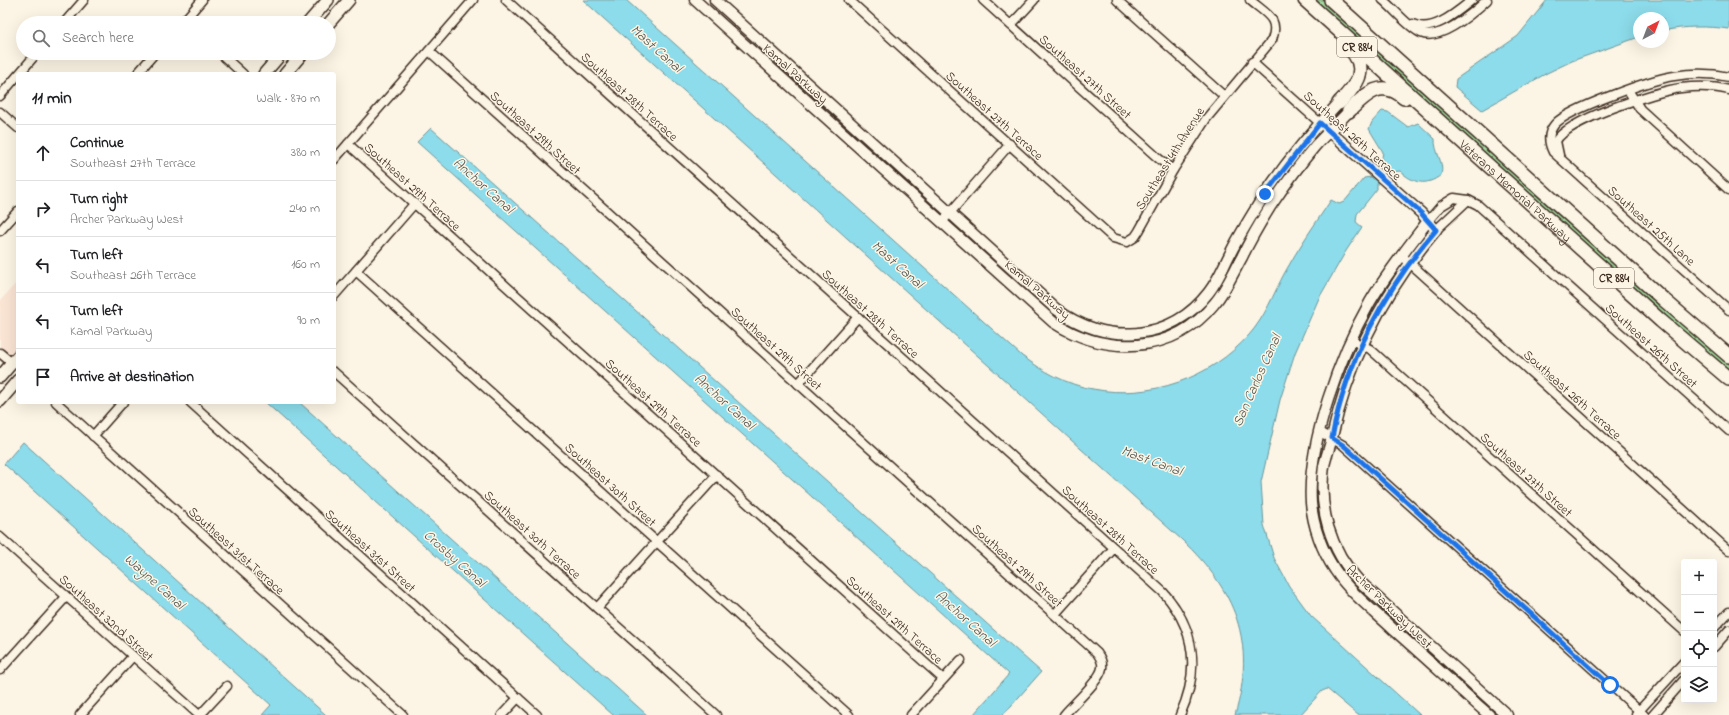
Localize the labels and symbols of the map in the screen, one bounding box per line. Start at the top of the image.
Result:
north arrow [1633,12,1669,48]
water label: Mast Canal [625,20,688,79]
street label: Southeast 27th Street [1035,30,1136,124]
road number: CR 884 [1337,37,1377,57]
street label: Kamal Parkway [757,40,832,109]
street label: Southeast 28th Terrace [576,48,682,146]
street label: Southeast 27th Terrace [941,67,1047,165]
street label: Southeast 29th Street [485,87,585,180]
street label: Southeast 26th Terrace [1299,87,1405,185]
street label: Southeast 4th Avenue [1131,104,1210,214]
street label: Veterans Memorial Parkway [1454,135,1575,248]
street label: Southeast 29th Terrace [359,138,465,236]
water label: Anchor Canal [448,153,519,220]
street label: Southeast 25th Lane [1603,182,1699,271]
route end [1256,185,1274,203]
water label: Mast Canal [866,236,929,295]
street label: Kamal Parkway [999,256,1074,325]
street label: Southeast 28th Terrace [817,265,923,363]
road number: CR 884 [1594,268,1634,288]
street label: Southeast 26th Street [1600,299,1702,393]
street label: Southeast 29th Street [726,303,826,396]
water label: San Carlos Canal [1228,330,1288,430]
street label: Southeast 26th Terrace [1519,346,1625,444]
street label: Southeast 29th Terrace [600,354,706,452]
water label: Anchor Canal [689,369,760,436]
street label: Southeast 27th Street [1476,428,1577,522]
street label: Southeast 30th Street [560,439,661,532]
water label: Mast Canal [1118,441,1186,483]
street label: Southeast 28th Terrace [1057,481,1163,579]
street label: Southeast 30th Terrace [479,486,585,584]
street label: Southeast 31st Terrace [184,503,288,600]
street label: Southeast 31st Street [320,505,420,598]
street label: Southeast 29th Street [967,520,1067,613]
water label: Crosby Canal [418,525,491,594]
water label: Wayne Canal [119,549,190,616]
street label: Archer Parkway West [1341,561,1437,654]
street label: Southeast 32nd Street [54,570,158,666]
street label: Southeast 29th Terrace [841,571,947,669]
water label: Anchor Canal [930,586,1001,653]
route start [1601,676,1619,694]

